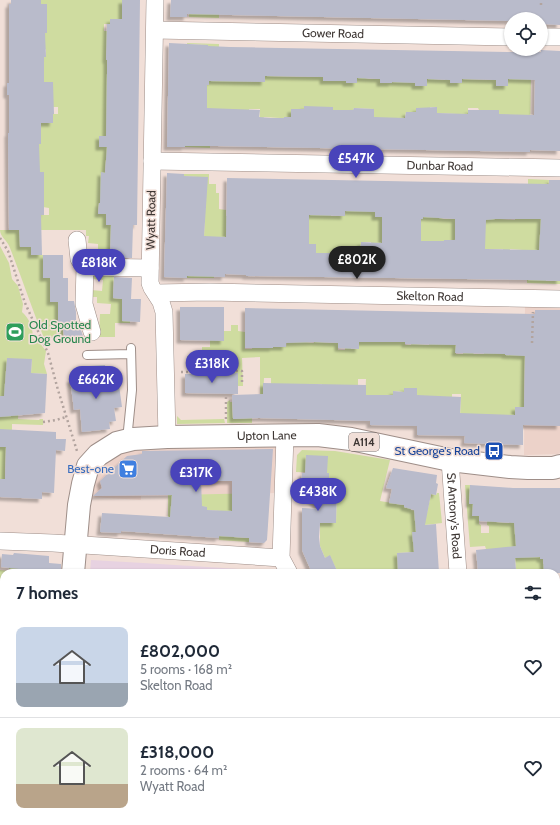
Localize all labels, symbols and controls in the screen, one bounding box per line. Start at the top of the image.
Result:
map controls [504,12,548,56]
button: locate [504,12,548,56]
street label: Gower Road [302,25,364,41]
pin: £547K [328,145,384,179]
text: £547K [338,150,374,166]
street label: Dunbar Road [407,157,473,174]
street label: Wyatt Road [142,190,159,250]
pin: £802K [329,246,385,280]
pin: £818K [71,249,127,283]
text: £802K [338,251,376,267]
text: £818K [81,254,117,270]
street label: Skelton Road [396,288,464,304]
place label: Old Spotted Dog Ground [29,317,91,346]
sports icon: Old Spotted Dog Ground [4,321,26,343]
pin: £318K [184,350,240,384]
text: £318K [195,355,229,371]
pin: £662K [68,366,124,400]
text: £662K [78,371,114,387]
street label: Upton Lane [237,427,297,443]
road number: A114 [349,433,379,451]
bus stop icon: St George's Road [483,440,505,462]
place label: St George's Road [394,443,480,458]
supermarket icon: Best-one [117,458,139,480]
pin: £317K [168,459,224,493]
place label: Best-one [67,461,114,476]
text: £317K [179,464,213,480]
street label: St Antony's Road [444,472,465,559]
pin: £438K [290,478,346,512]
text: £438K [299,483,337,499]
street label: Doris Road [150,541,206,560]
icon: filters [522,582,544,604]
text: 7 homes [16,583,78,603]
text: £802,000 [140,641,220,661]
icon: home [48,643,96,691]
icon: heart [522,656,544,678]
text: 5 rooms · 168 m² [140,661,232,677]
text: Skelton Road [140,677,213,693]
text: £318,000 [140,742,214,762]
icon: home [48,744,96,792]
icon: heart [522,757,544,779]
text: 2 rooms · 64 m² [140,762,227,778]
text: Wyatt Road [140,778,205,794]

